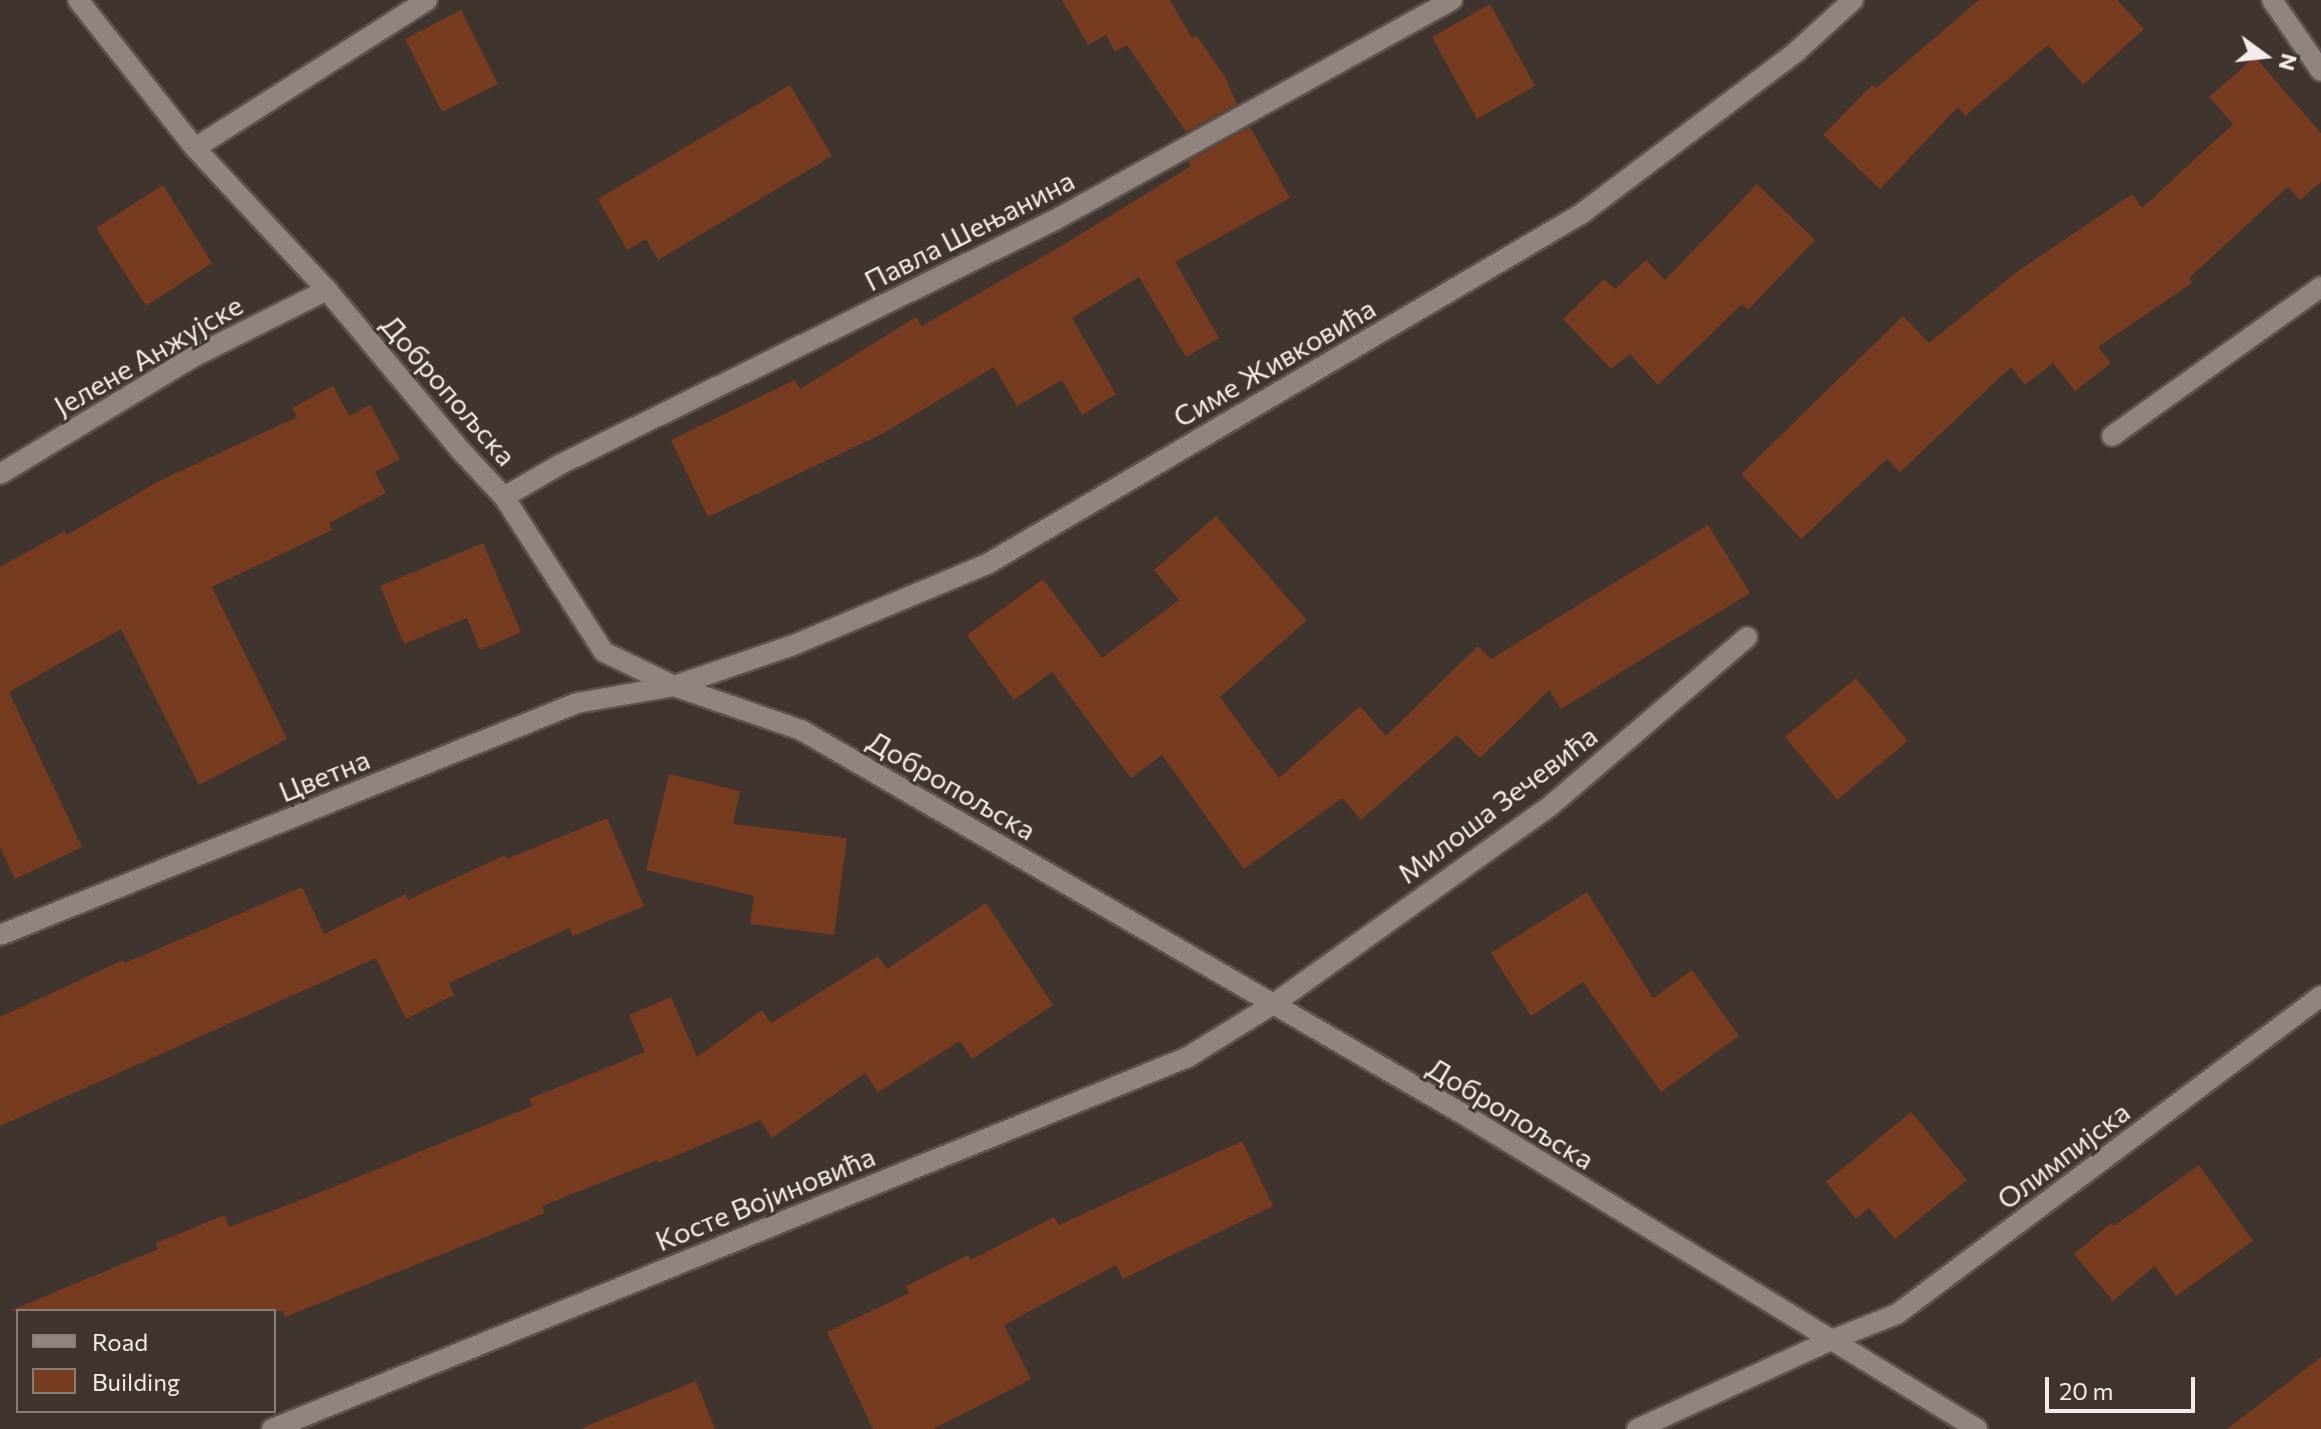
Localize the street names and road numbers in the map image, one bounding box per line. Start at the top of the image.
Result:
street label: Павла Шењанина [859,163,1079,297]
street label: Јелене Анжујске [48,287,248,423]
street label: Симе Живковића [1167,291,1381,433]
street label: Добропољска [375,308,523,472]
street label: Милоша Зечевића [1391,718,1603,890]
street label: Добропољска [862,723,1042,847]
street label: Цветна [274,742,374,808]
street label: Добропољска [1422,1050,1600,1176]
street label: Олимпијска [1990,1094,2136,1216]
street label: Косте Војиновића [650,1139,880,1257]

